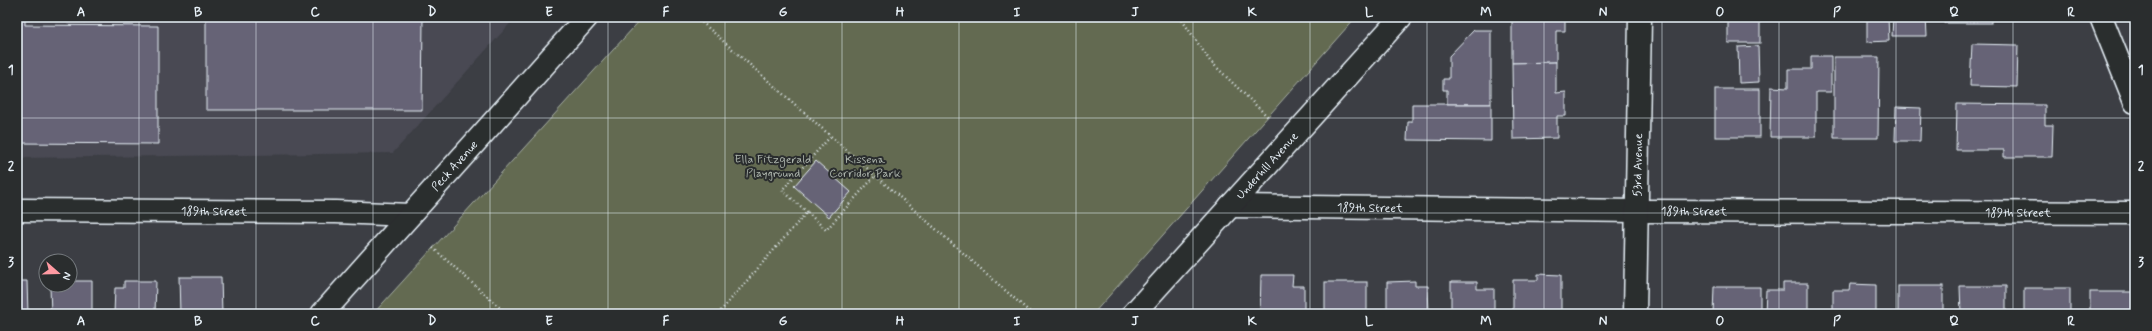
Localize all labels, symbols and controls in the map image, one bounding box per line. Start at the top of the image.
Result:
text: A [77,4,85,21]
text: B [194,4,203,21]
text: C [310,4,320,21]
text: D [428,4,437,21]
text: E [545,4,553,21]
text: F [663,4,670,21]
text: G [779,4,788,21]
text: H [896,4,905,21]
text: I [1014,4,1021,21]
text: J [1131,4,1139,21]
text: K [1247,4,1257,21]
text: L [1365,4,1374,21]
text: M [1480,4,1492,21]
text: N [1599,4,1608,21]
text: O [1716,4,1725,21]
text: P [1833,4,1841,21]
text: Q [1949,4,1959,21]
text: R [2067,4,2075,21]
text: 1 [8,62,14,79]
text: 1 [2138,62,2144,79]
street label: Underhill Avenue [1233,129,1303,203]
street label: 53rd Avenue [1630,133,1647,197]
street label: Peck Avenue [428,137,482,195]
park label: Ella Fitzgerald Playground [735,152,811,182]
park label: Kissena Corridor Park [829,152,901,182]
text: 2 [8,158,15,175]
text: 2 [2138,158,2145,175]
street label: 189th Street [1337,200,1403,217]
street label: 189th Street [181,204,247,220]
street label: 189th Street [1661,204,1727,220]
street label: 189th Street [1985,205,2051,222]
north arrow [38,253,78,293]
text: 3 [8,254,14,271]
text: 3 [2138,254,2144,271]
text: N [59,270,74,282]
text: A [77,313,85,330]
text: B [194,313,203,330]
text: C [310,313,320,330]
text: D [428,313,437,330]
text: E [545,313,553,330]
text: F [663,313,670,330]
text: G [779,313,788,330]
text: H [896,313,905,330]
text: I [1014,313,1021,330]
text: J [1131,313,1139,330]
text: K [1247,313,1257,330]
text: L [1365,313,1374,330]
text: M [1480,313,1492,330]
text: N [1599,313,1608,330]
text: O [1716,313,1725,330]
text: P [1833,313,1841,330]
text: Q [1949,313,1959,330]
text: R [2067,313,2075,330]

